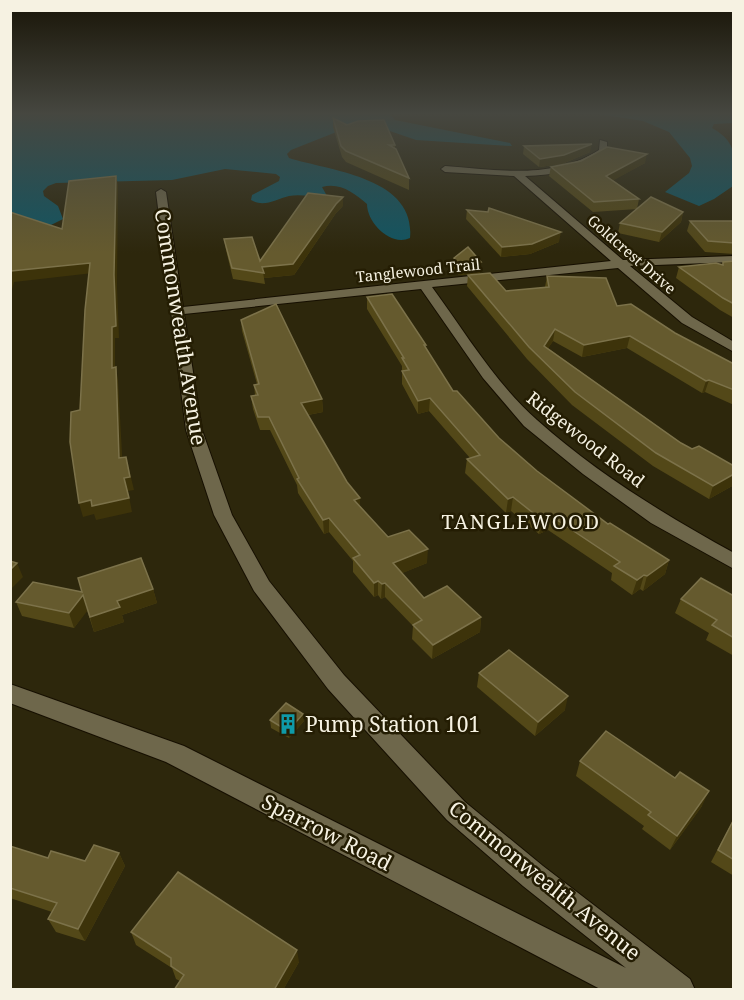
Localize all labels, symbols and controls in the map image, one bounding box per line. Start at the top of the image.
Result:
street label: Commonwealth Avenue [148,207,214,447]
street label: Goldcrest Drive [584,210,680,298]
street label: Tanglewood Trail [355,253,481,286]
street label: Ridgewood Road [522,385,650,493]
district label: TANGLEWOOD [442,508,600,535]
place label: Pump Station 101 [305,710,480,738]
building icon: Pump Station 101 [276,712,300,736]
street label: Sparrow Road [257,787,397,877]
street label: Commonwealth Avenue [443,794,647,966]

